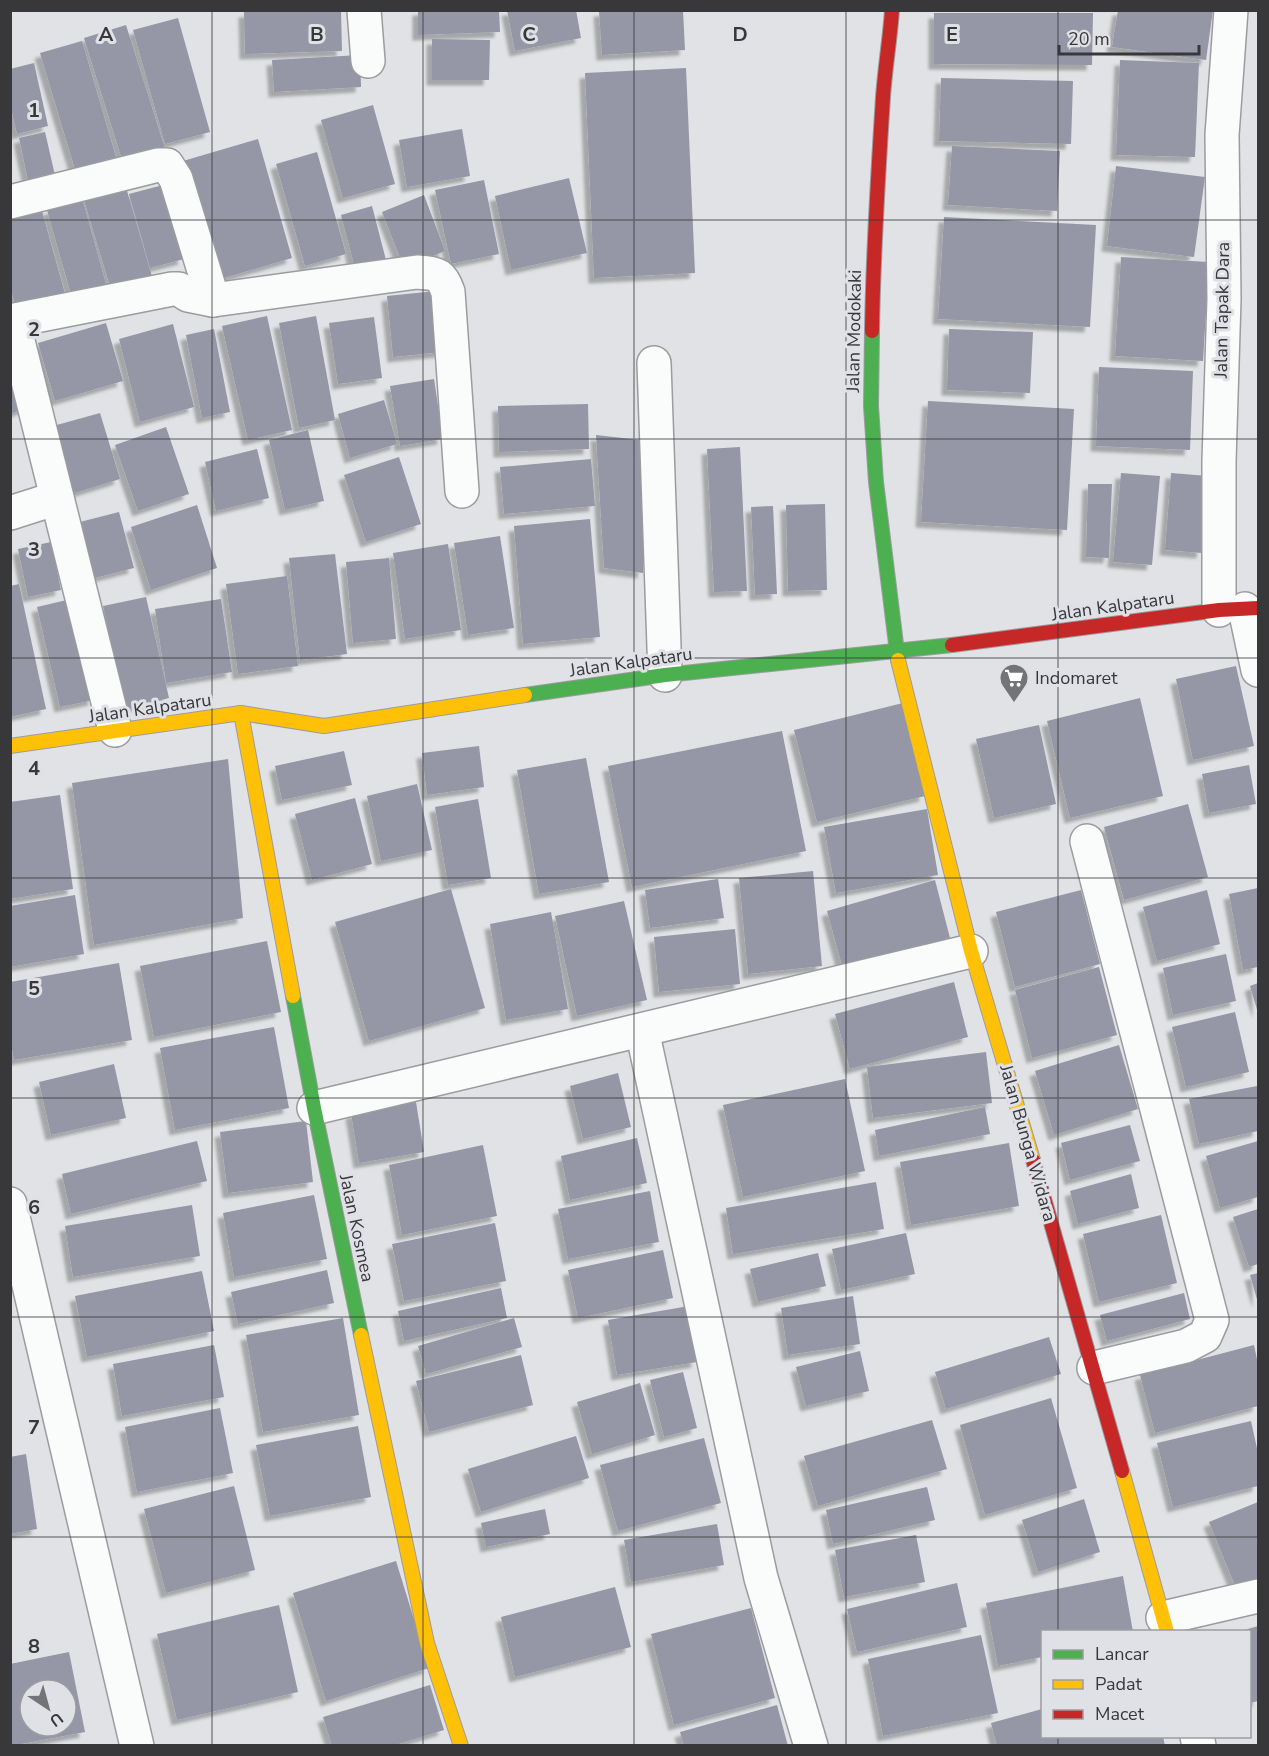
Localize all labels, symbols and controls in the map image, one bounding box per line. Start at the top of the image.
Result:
scale bar [1059,18,1198,56]
text: A [99,21,114,48]
text: B [310,21,324,48]
text: C [522,21,536,48]
text: D [732,21,748,48]
text: E [946,21,958,48]
text: 20 m [1068,27,1110,51]
text: 1 [28,97,40,124]
street label: Jalan Tapak Dara [1209,242,1235,379]
street label: Jalan Modokaki [841,269,867,394]
text: 2 [28,316,40,343]
text: 3 [28,536,40,563]
street label: Jalan Kalpataru [1049,586,1176,627]
street label: Jalan Kalpataru [567,642,694,683]
supermarket icon: Indomaret [998,662,1030,704]
place label: Indomaret [1035,666,1118,690]
street label: Jalan Kalpataru [86,688,213,729]
text: 4 [28,755,40,782]
text: 5 [28,975,40,1002]
street label: Jalan Bunga Widara [994,1061,1062,1224]
street label: Jalan Kosmea [334,1171,380,1284]
text: 6 [28,1194,40,1221]
text: 7 [28,1414,40,1441]
legend [1041,1630,1251,1738]
text: 8 [28,1633,40,1660]
text: Lancar [1095,1642,1149,1666]
text: Padat [1095,1672,1143,1696]
north arrow [18,1678,78,1738]
text: Macet [1095,1702,1145,1726]
text: U [45,1707,67,1732]

